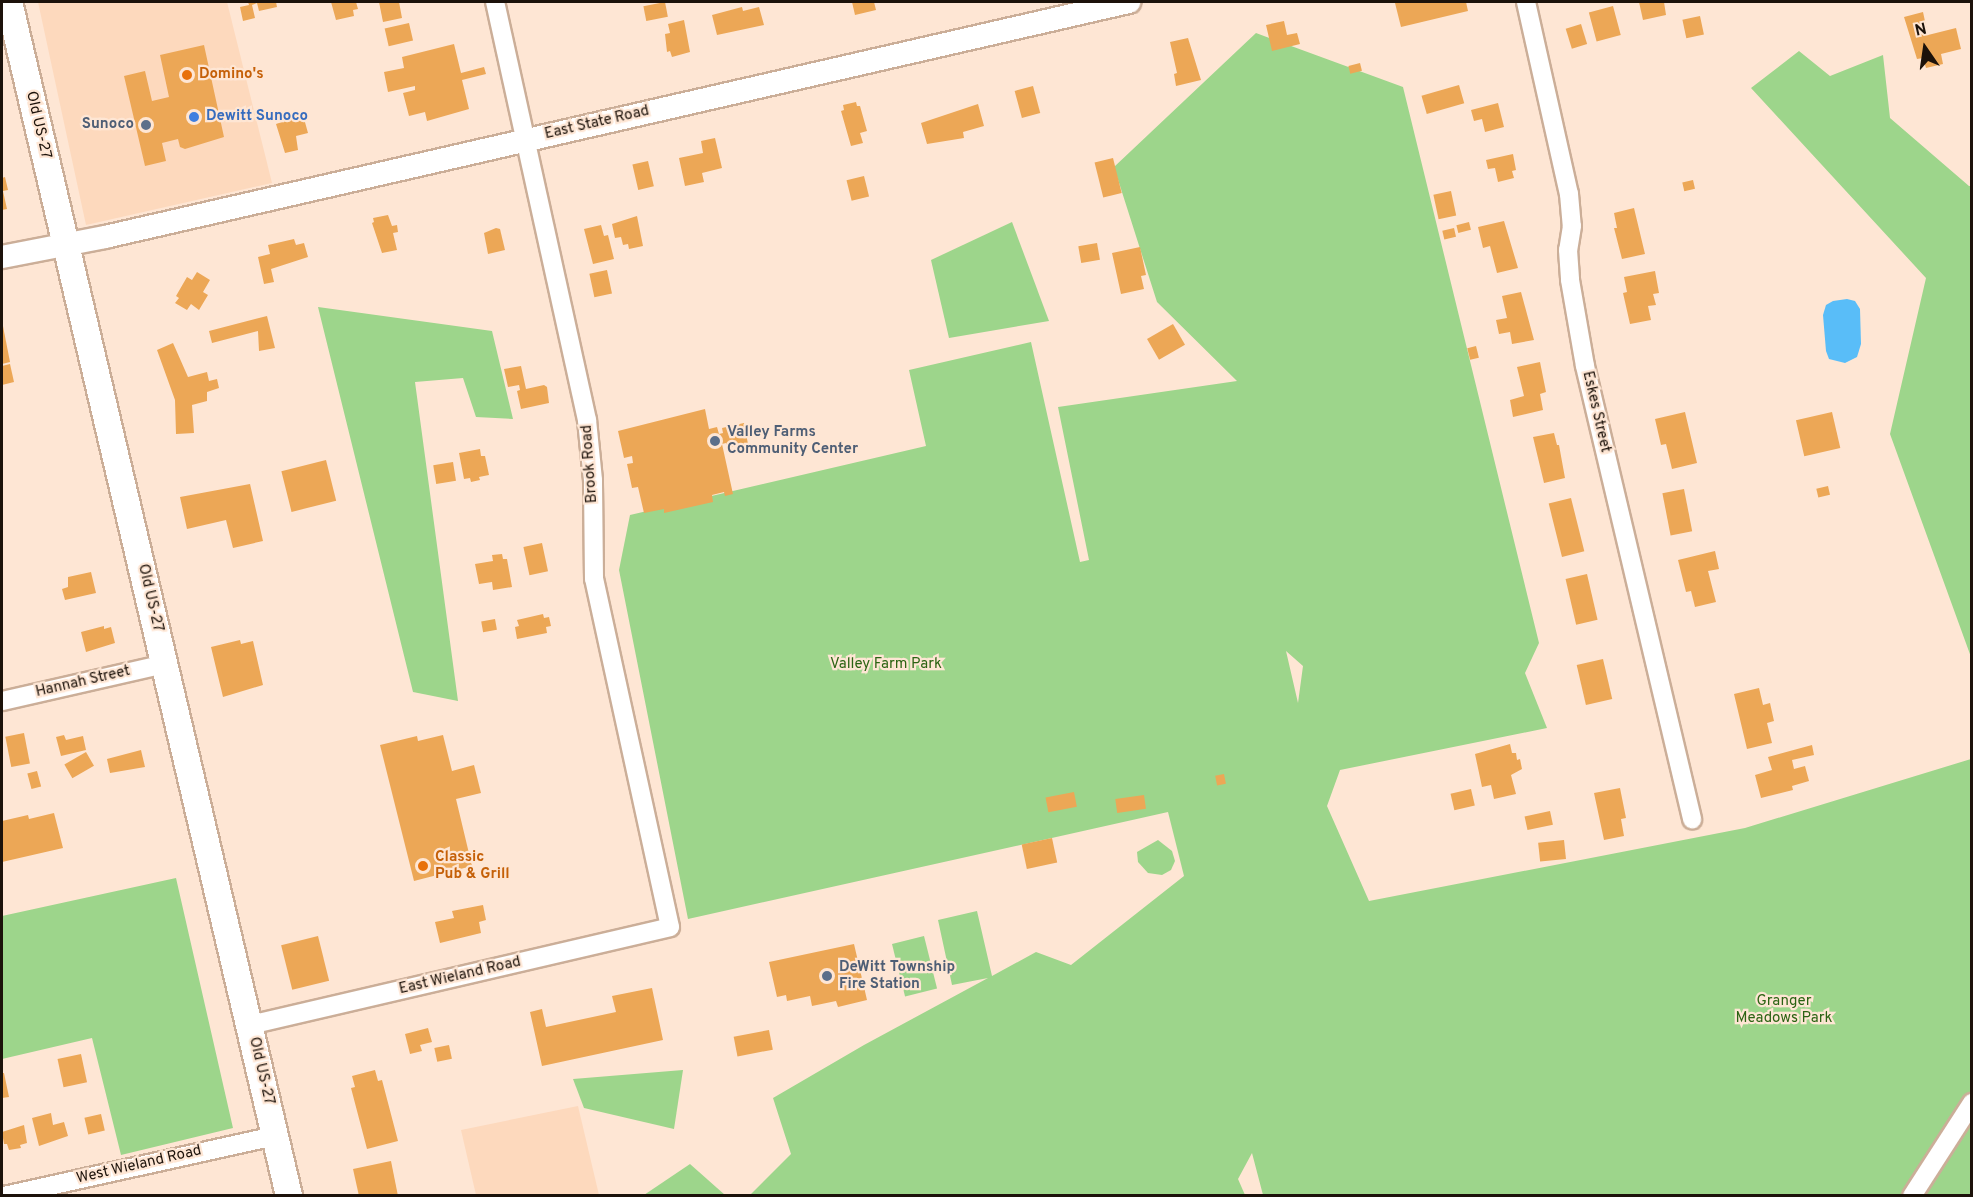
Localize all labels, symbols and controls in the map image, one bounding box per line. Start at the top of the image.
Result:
north arrow [1895,18,1955,78]
text: N [1913,19,1929,41]
place label: Domino's [199,66,264,84]
marker: Domino's [180,68,194,82]
street label: Old US-27 [21,89,55,161]
street label: East State Road [543,102,651,144]
place label: Dewitt Sunoco [206,108,308,126]
marker: Dewitt Sunoco [187,110,201,124]
place label: Sunoco [82,116,134,134]
marker: Sunoco [139,118,153,132]
street label: Eskes Street [1578,370,1614,454]
place label: Valley Farms Community Center [727,423,858,458]
street label: Brook Road [578,424,602,504]
marker: Valley Farms Community Center [708,434,722,448]
street label: Old US-27 [133,562,167,634]
park label: Valley Farm Park [830,656,942,674]
street label: Hannah Street [34,662,132,702]
place label: Classic Pub & Grill [435,848,510,883]
marker: Classic Pub & Grill [416,859,430,873]
street label: East Wieland Road [397,953,523,999]
place label: DeWitt Township Fire Station [839,958,955,993]
marker: DeWitt Township Fire Station [820,969,834,983]
park label: Granger Meadows Park [1735,992,1833,1027]
street label: Old US-27 [244,1035,278,1107]
street label: West Wieland Road [75,1142,203,1188]

